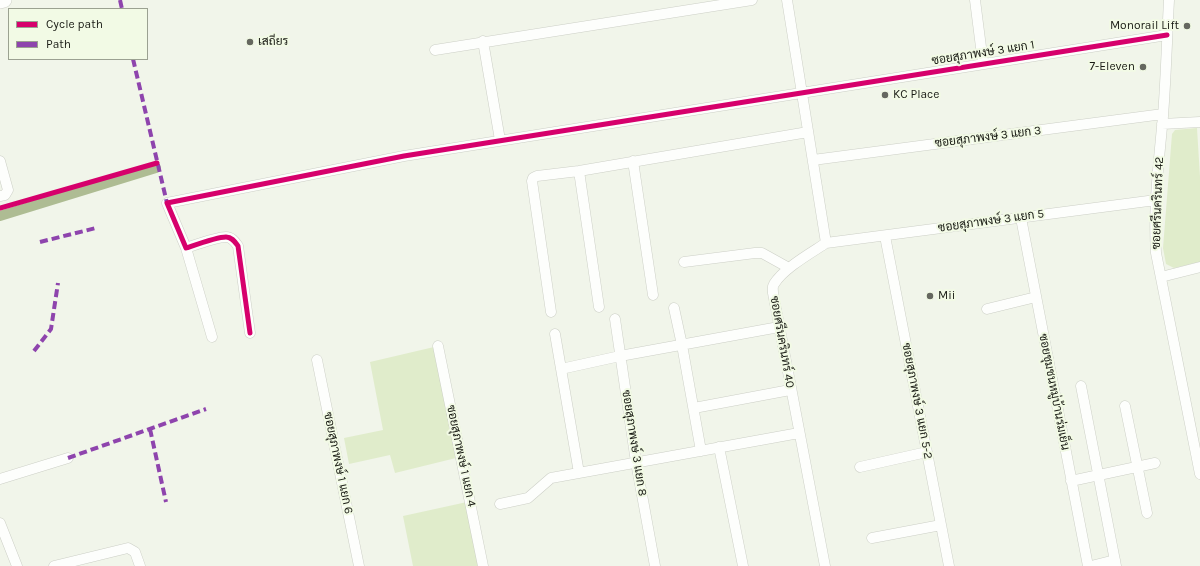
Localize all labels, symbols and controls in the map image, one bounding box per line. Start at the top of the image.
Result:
legend [8,8,148,60]
text: Cycle path [46,17,103,31]
place label: Monorail Lift [1110,19,1179,33]
marker: Monorail Lift [1182,21,1192,31]
place label: เสถียร [258,35,288,49]
text: Path [46,37,71,51]
marker: เสถียร [245,37,255,47]
street label: ซอยสุภาพงษ์ 3 แยก 1 [931,38,1035,68]
place label: 7-Eleven [1089,60,1135,74]
marker: 7-Eleven [1138,62,1148,72]
place label: KC Place [893,88,939,102]
marker: KC Place [880,90,890,100]
street label: ซอยสุภาพงษ์ 3 แยก 3 [934,123,1042,151]
street label: ซอยศรีนครินทร์ 42 [1149,156,1167,250]
street label: ซอยสุภาพงษ์ 3 แยก 5 [937,206,1045,236]
place label: Mii [938,289,955,303]
marker: Mii [925,291,935,301]
street label: ซอยศรีนครินทร์ 40 [767,295,797,389]
street label: ซอยชุมชนหมู่บ้านร่มเย็น [1036,332,1072,452]
street label: ซอยสุภาพงษ์ 3 แยก 5-2 [899,342,935,460]
street label: ซอยสุภาพงษ์ 3 แยก 8 [618,389,650,497]
street label: ซอยสุภาพงษ์ 1 แยก 4 [443,404,479,508]
street label: ซอยสุภาพงษ์ 1 แยก 6 [320,411,356,515]

